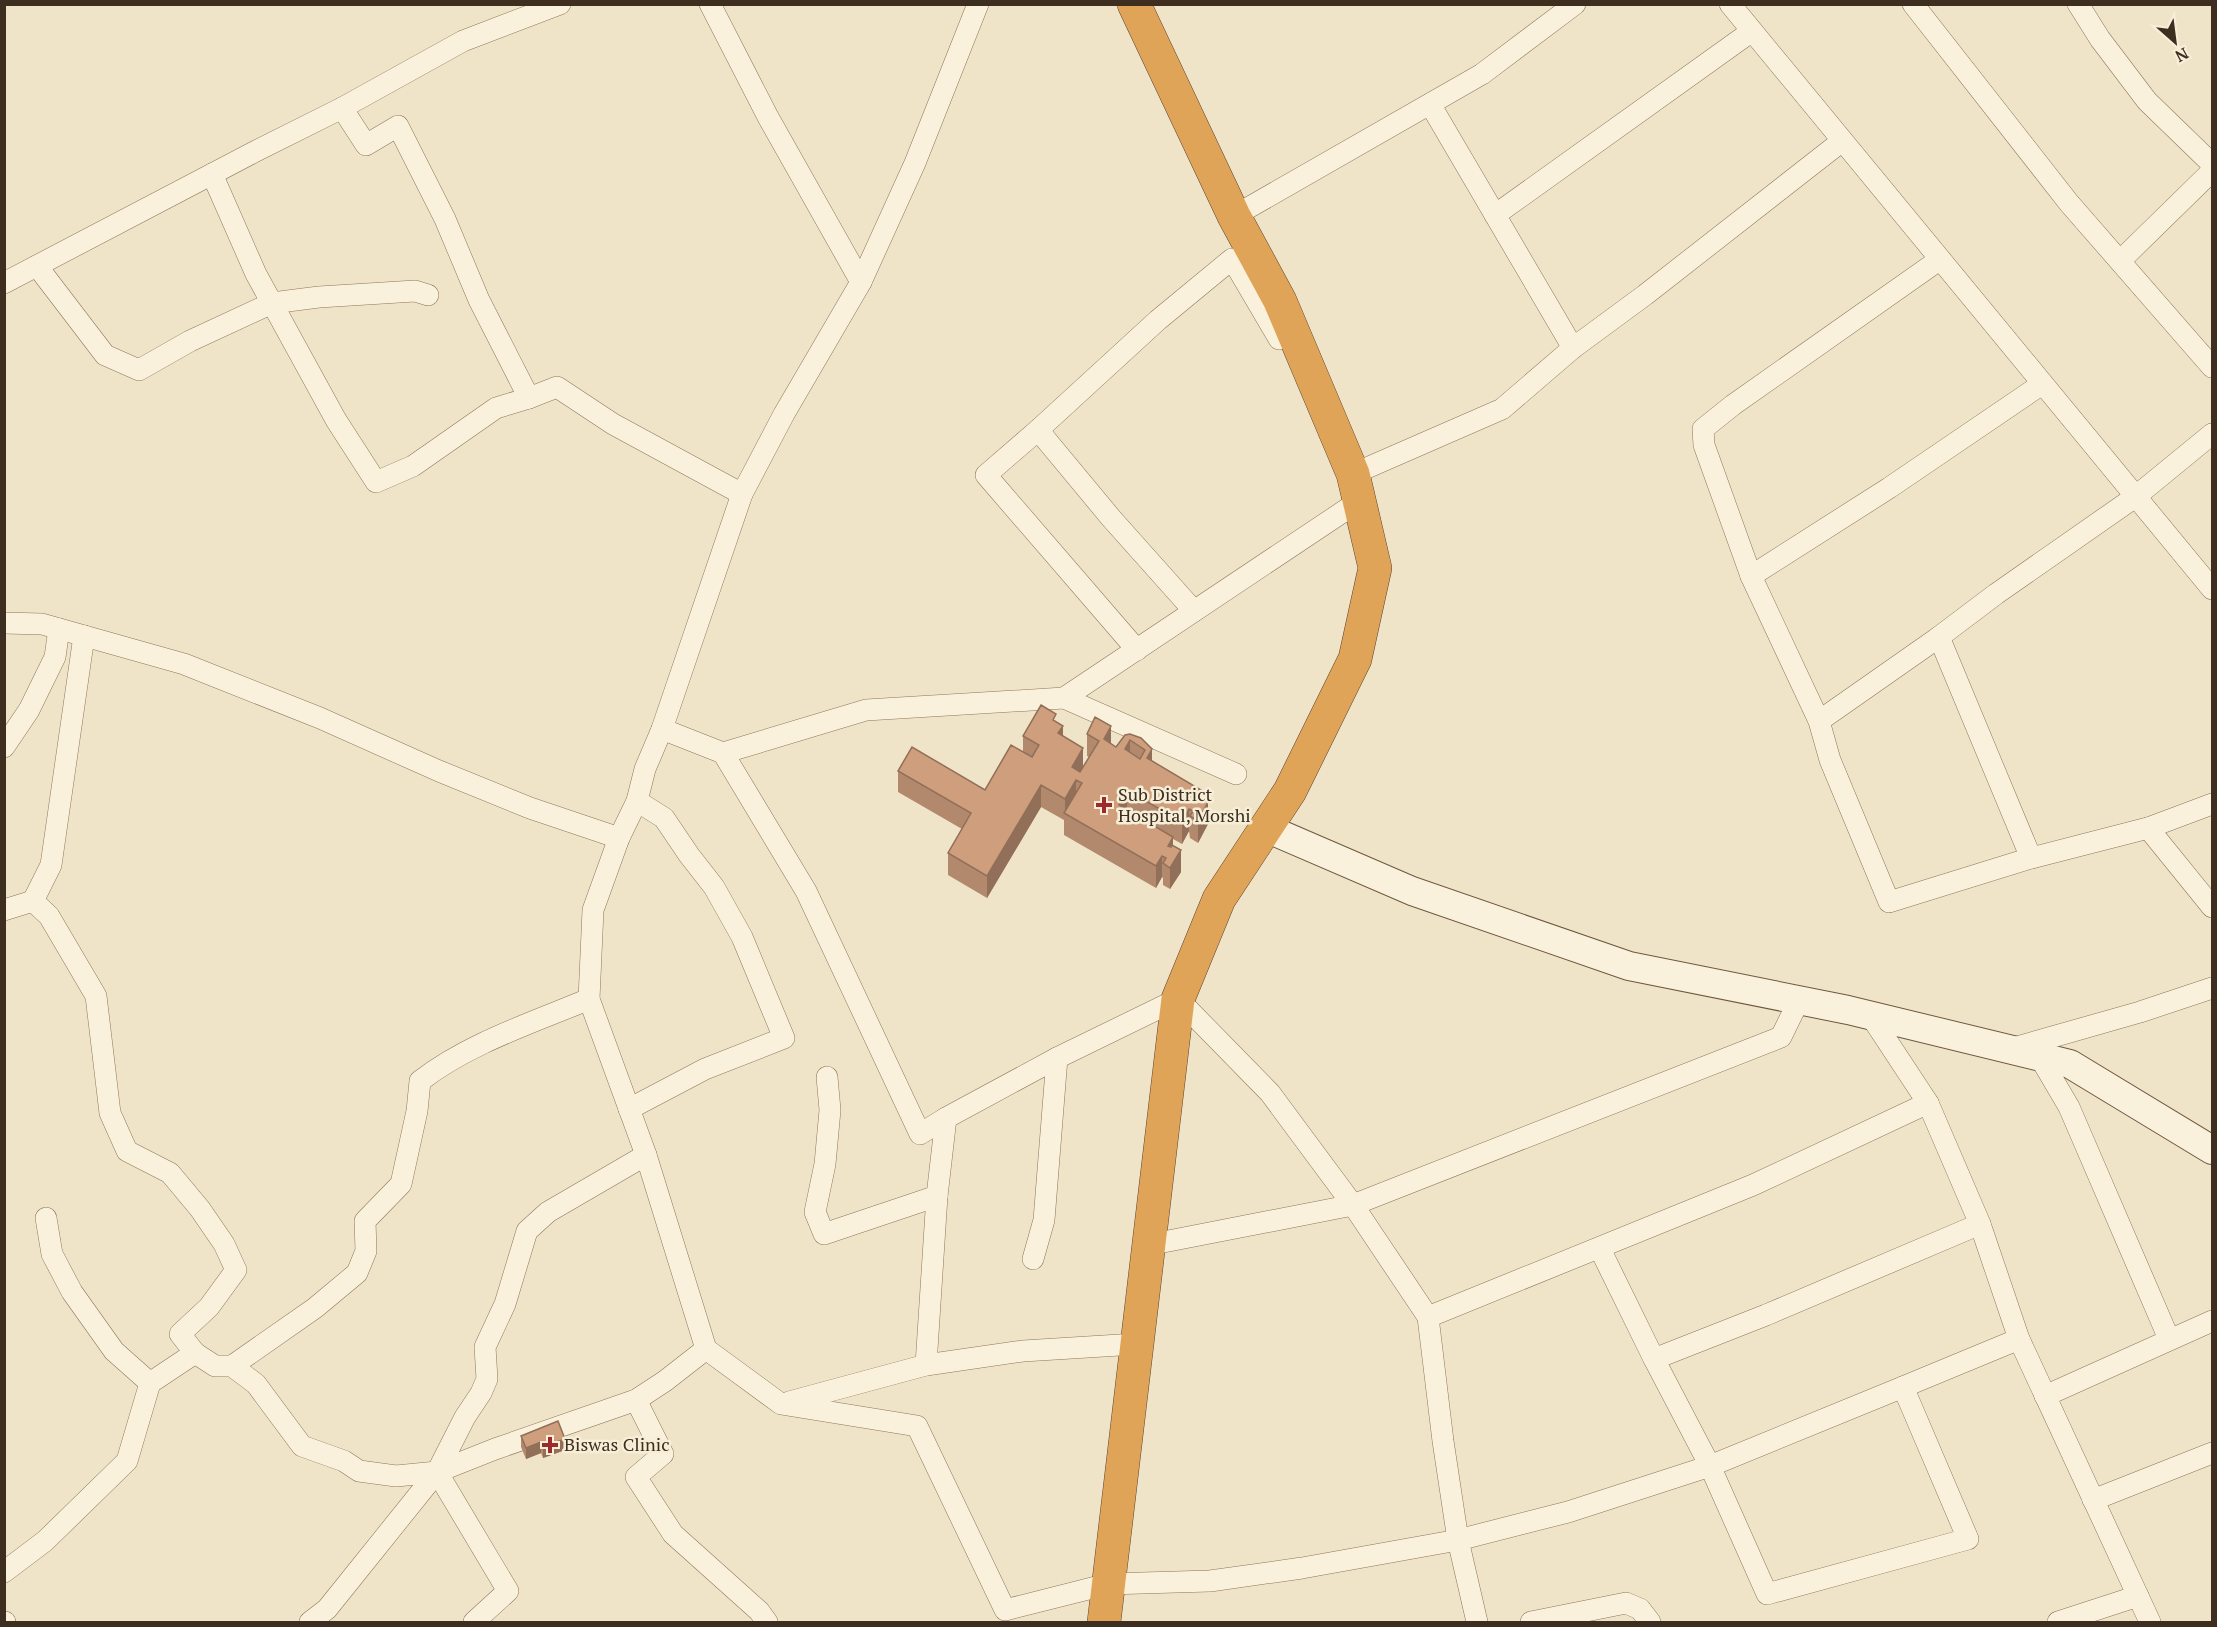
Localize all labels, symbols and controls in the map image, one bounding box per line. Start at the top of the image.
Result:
north arrow [2145,12,2205,72]
text: N [2172,43,2193,68]
place label: Sub District Hospital, Morshi [1118,782,1251,827]
marker: Sub District Hospital, Morshi [1095,796,1113,814]
place label: Biswas Clinic [564,1432,670,1456]
marker: Biswas Clinic [541,1436,559,1454]

